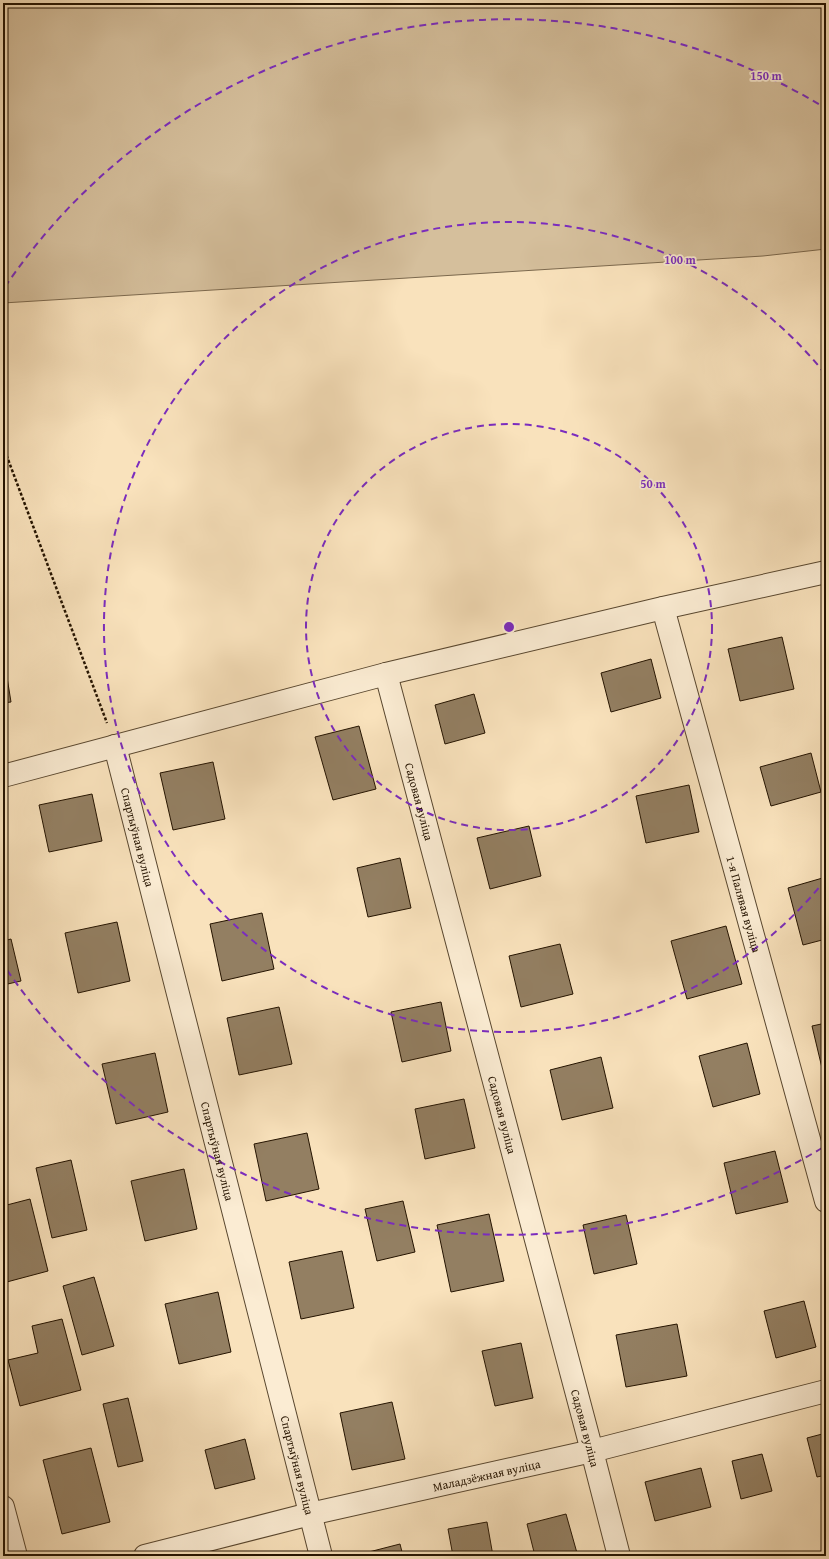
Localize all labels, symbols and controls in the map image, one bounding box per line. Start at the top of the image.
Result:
text: 150 m [750,67,783,84]
text: 100 m [664,251,697,268]
text: 50 m [640,475,666,492]
centre of rings [502,620,516,634]
street label: Садовая вуліца [401,761,438,843]
street label: Спартыўная вуліца [117,786,159,889]
street label: 1-я Палявая вуліца [723,854,766,955]
street label: Садовая вуліца [484,1074,521,1156]
street label: Спартыўная вуліца [197,1100,239,1203]
street label: Садовая вуліца [567,1387,604,1469]
street label: Спартыўная вуліца [277,1414,319,1517]
street label: Маладзёжная вуліца [431,1454,542,1495]

